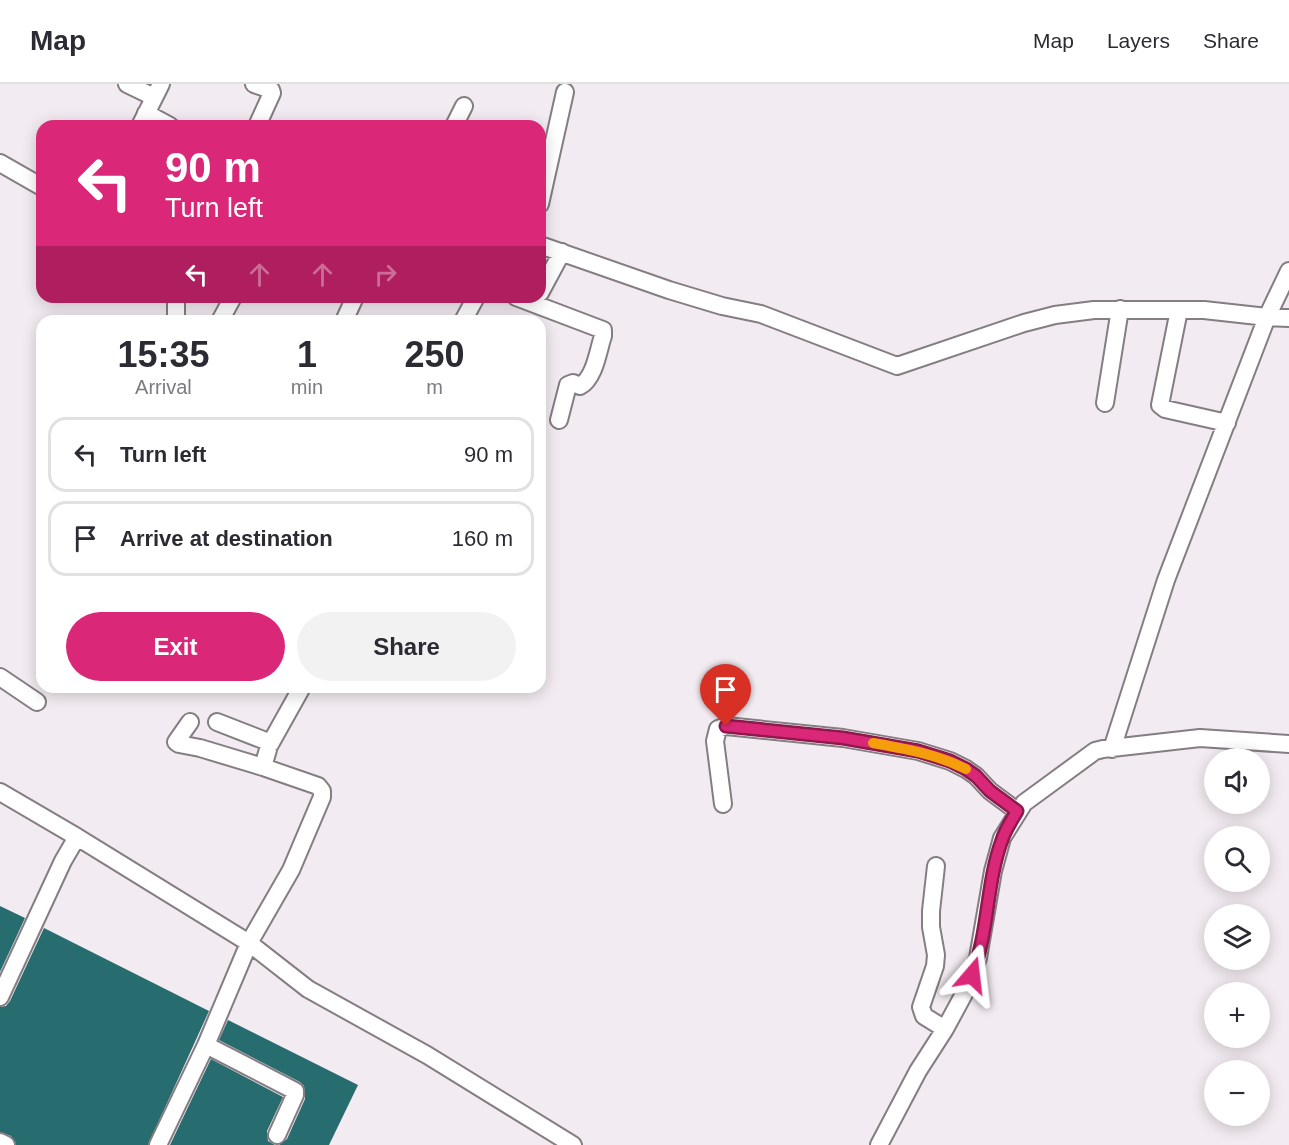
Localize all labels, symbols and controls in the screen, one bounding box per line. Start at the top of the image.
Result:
text: Map [30,25,86,56]
text: Map [1033,29,1074,52]
text: Layers [1107,29,1170,52]
text: Share [1203,29,1259,52]
icon: left [66,144,144,222]
text: 90 m [165,144,261,191]
text: Turn left [165,193,263,223]
icon: left [180,258,213,291]
icon: ahead [243,258,276,291]
icon: ahead [306,258,339,291]
icon: right [369,258,402,291]
text: 15:35 [117,334,209,375]
text: 1 [297,334,317,375]
text: 250 [404,334,465,375]
text: Arrival [135,376,192,398]
text: min [291,376,323,398]
text: m [426,376,443,398]
icon: left [69,438,102,471]
text: Turn left [120,442,206,467]
text: 90 m [464,442,513,467]
icon: arrive [69,522,102,555]
text: Arrive at destination [120,526,333,551]
text: 160 m [452,526,513,551]
button: Exit [66,612,285,681]
button: Share [297,612,516,681]
pin [700,664,751,726]
icon: arrive [709,673,742,706]
map controls [1204,748,1270,1126]
button: sound [1204,748,1270,814]
button: search [1204,826,1270,892]
button: layers [1204,904,1270,970]
position arrow [940,943,1004,1007]
button: + [1204,982,1270,1048]
button: − [1204,1060,1270,1126]

